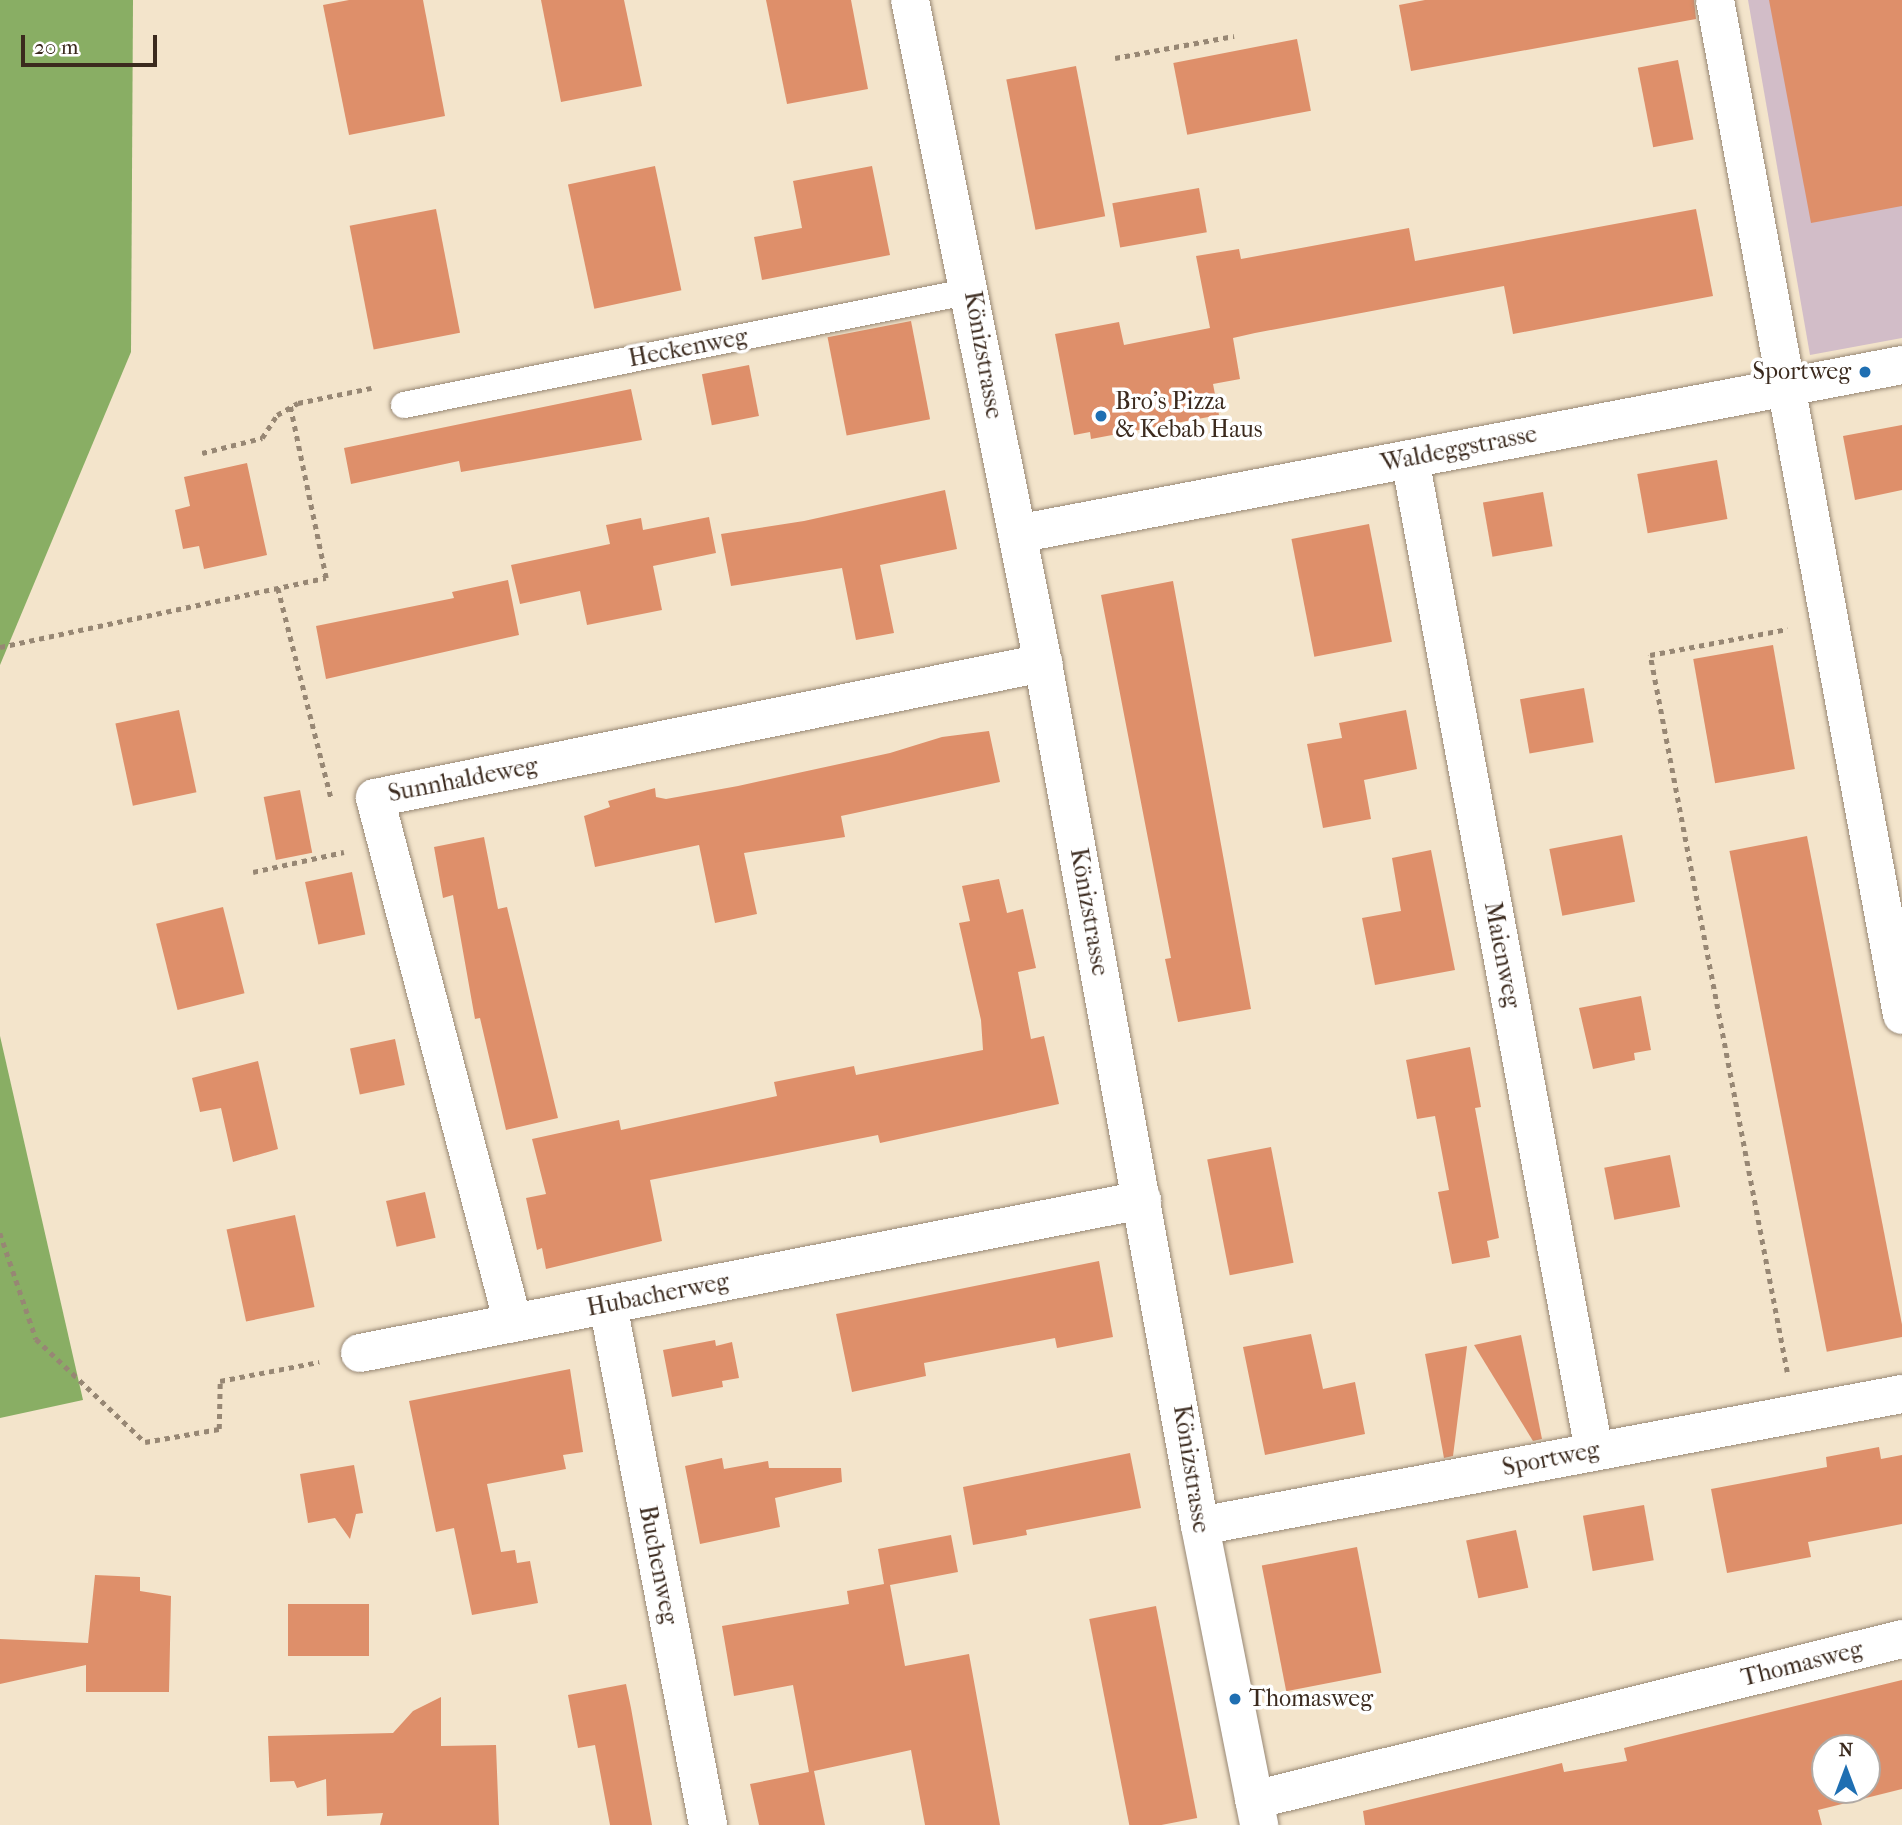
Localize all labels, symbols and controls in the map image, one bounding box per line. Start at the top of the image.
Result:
scale bar [24,21,161,65]
text: 20 m [34,35,78,59]
street label: Könizstrasse [958,289,1008,421]
street label: Heckenweg [626,322,750,374]
place label: Sportweg [1753,358,1851,386]
marker: Sportweg [1857,364,1873,380]
place label: Bro's Pizza & Kebab Haus [1115,388,1263,444]
marker: Bro's Pizza & Kebab Haus [1093,408,1109,424]
street label: Waldeggstrasse [1379,420,1539,478]
street label: Sunnhaldeweg [386,751,540,809]
street label: Könizstrasse [1064,846,1114,978]
street label: Maienweg [1478,900,1526,1010]
street label: Hubacherweg [585,1267,731,1323]
street label: Könizstrasse [1167,1403,1215,1535]
street label: Sportweg [1500,1435,1602,1483]
street label: Buchenweg [632,1503,684,1627]
street label: Thomasweg [1738,1635,1866,1693]
place label: Thomasweg [1249,1685,1373,1713]
marker: Thomasweg [1227,1691,1243,1707]
north arrow [1811,1734,1881,1804]
text: N [1839,1739,1853,1761]

